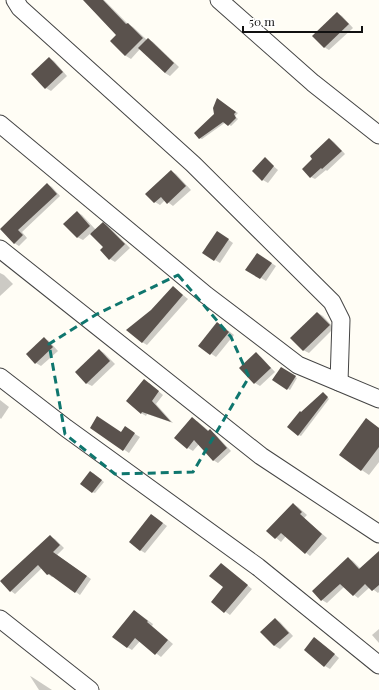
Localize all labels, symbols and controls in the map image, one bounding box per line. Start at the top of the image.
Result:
scale bar [243,8,362,34]
text: 50 m [249,13,275,29]

